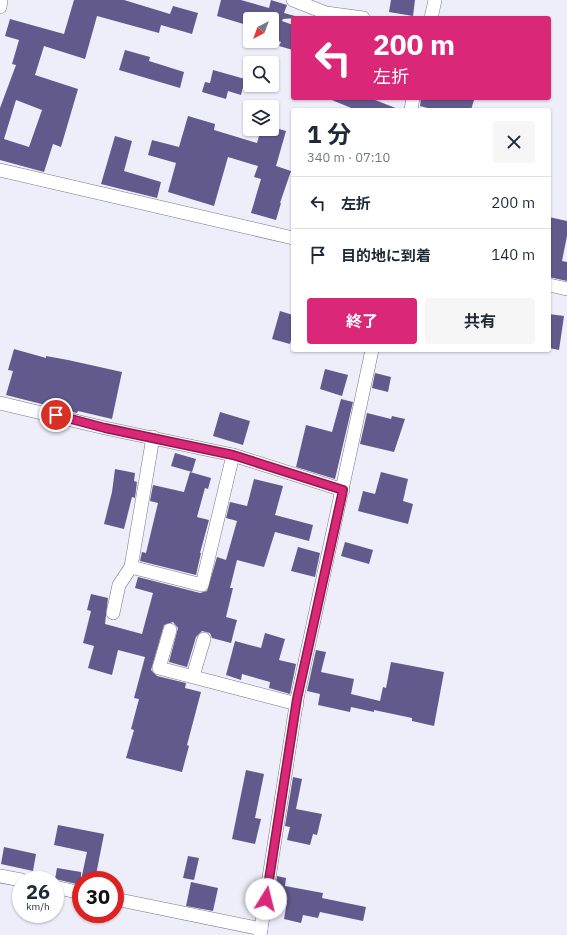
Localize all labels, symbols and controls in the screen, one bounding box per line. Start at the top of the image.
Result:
north arrow [243,12,279,48]
map controls [243,12,279,136]
text: 200 m [373,26,455,63]
icon: left [307,32,359,84]
button: search [243,56,279,92]
text: 左折 [373,65,409,88]
button: layers [243,100,279,136]
text: 1 分 [307,118,351,150]
button: close [493,121,535,163]
text: 340 m · 07:10 [307,149,390,166]
icon: left [307,192,329,214]
text: 200 m [491,193,535,212]
text: 左折 [341,194,371,213]
icon: arrive [307,244,329,266]
text: 140 m [491,245,535,264]
text: 目的地に到着 [341,246,431,265]
button: 終了 [307,298,417,344]
button: 共有 [425,298,535,344]
pin [39,398,73,432]
icon: arrive [45,404,67,426]
speed limit sign: 30 [72,871,124,923]
text: 26 [26,878,50,905]
position arrow [245,878,287,920]
text: km/h [26,900,50,913]

